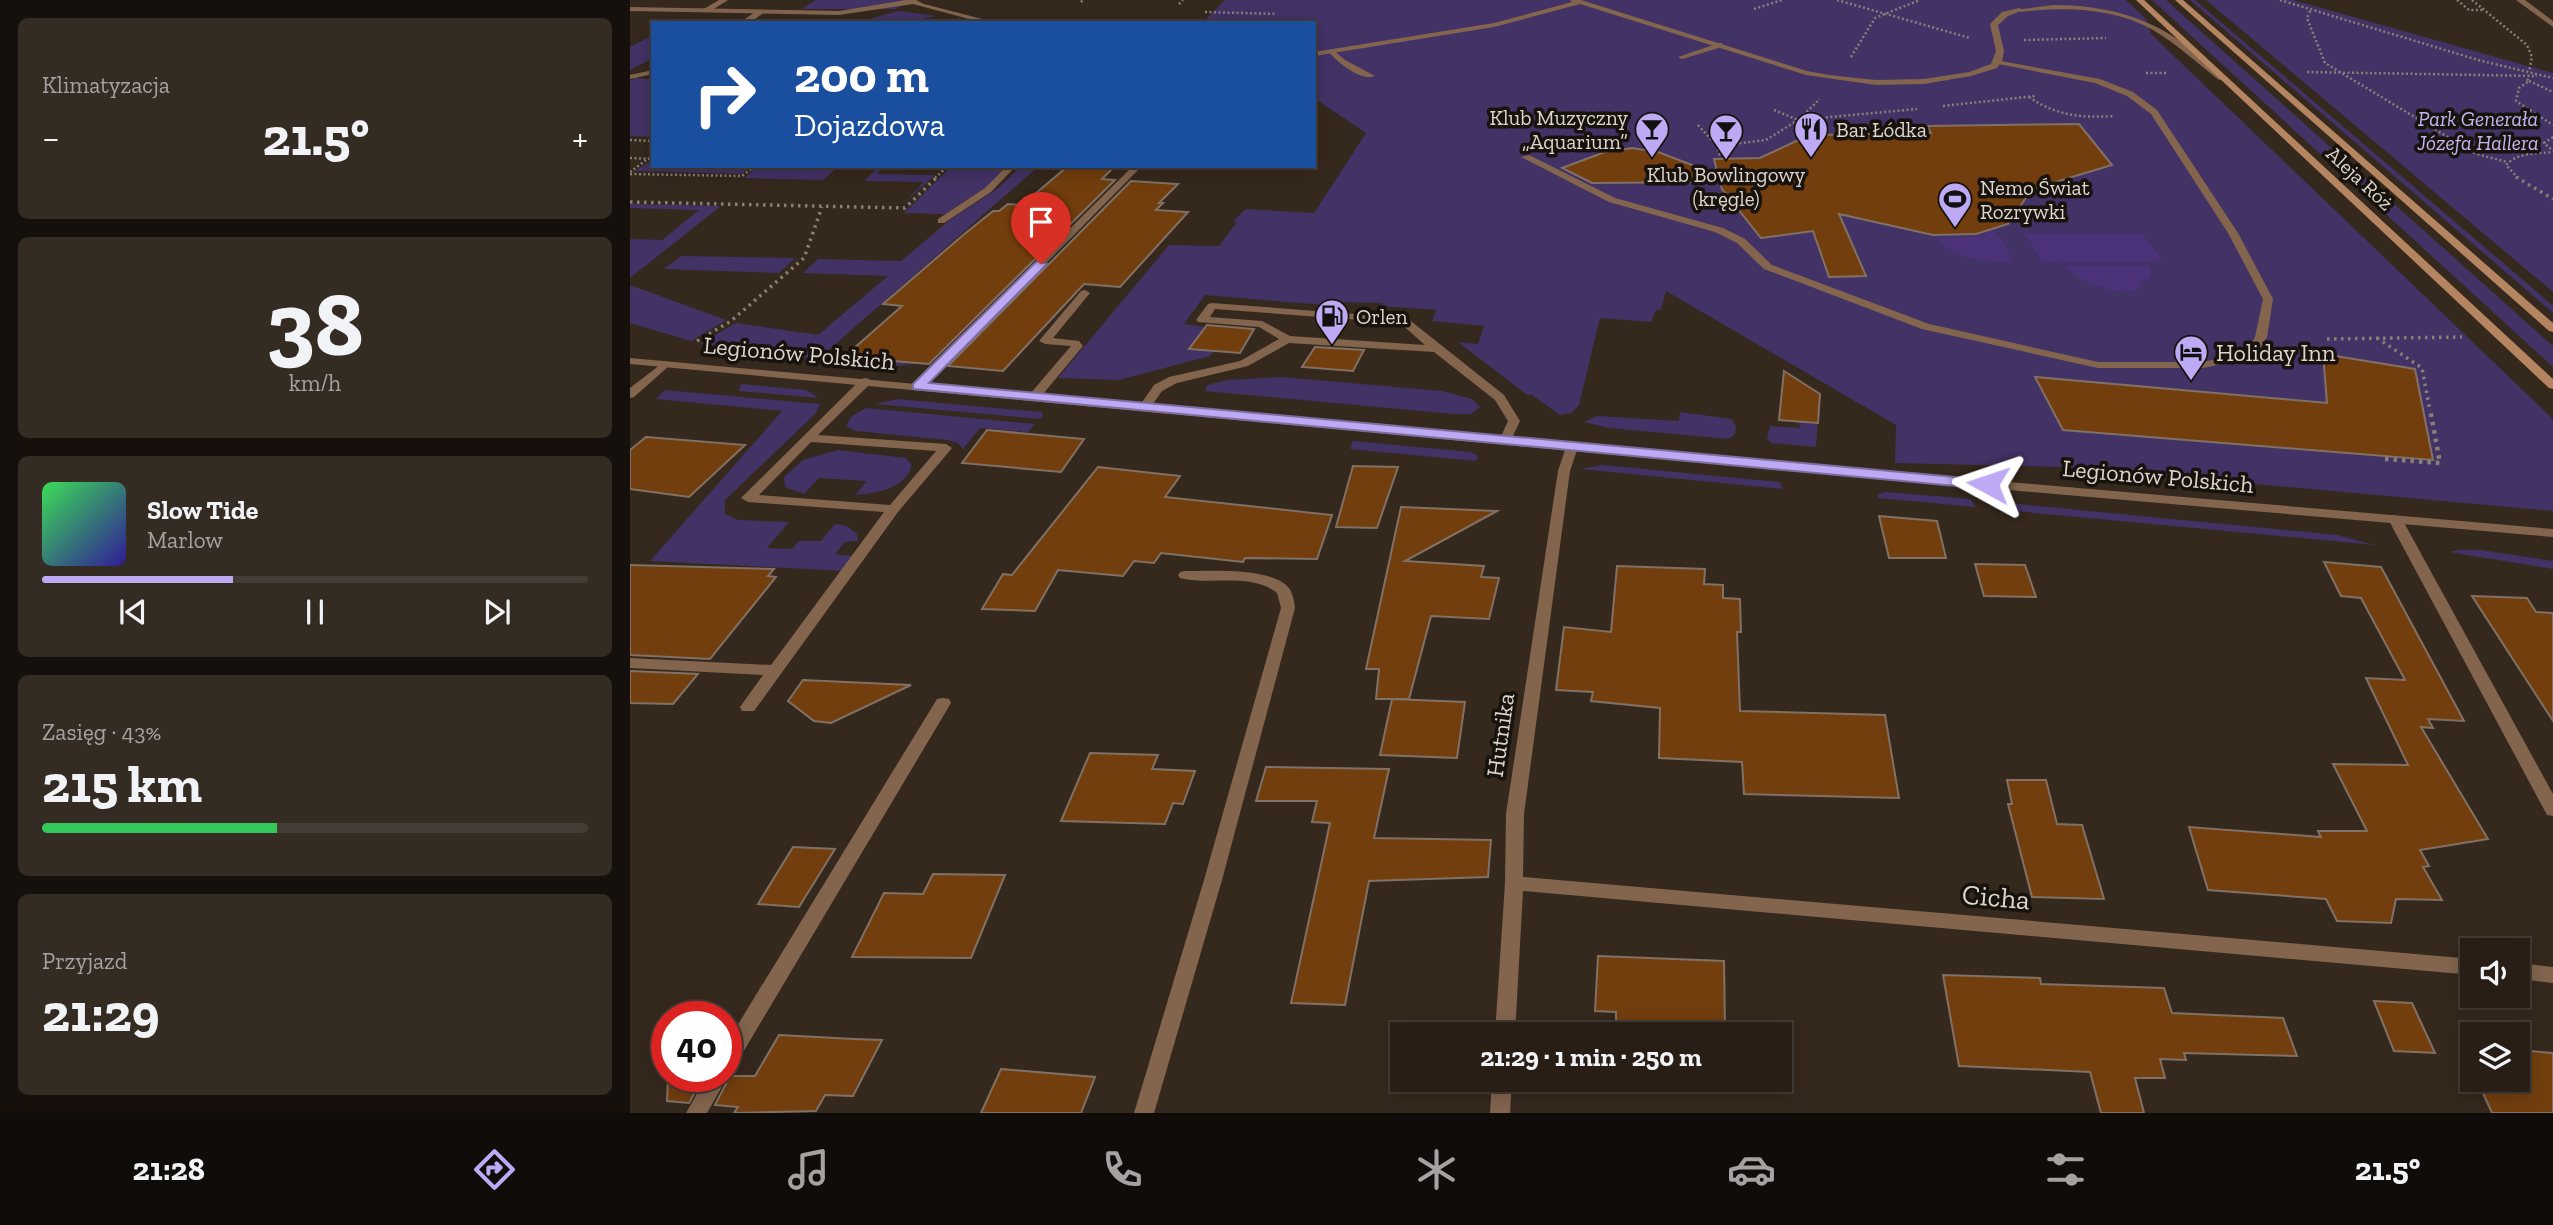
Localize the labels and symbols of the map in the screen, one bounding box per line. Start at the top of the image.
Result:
place label: Klub Muzyczny „Aquarium” [1489,105,1628,154]
park label: Park Generała Józefa Hallera [2416,106,2539,155]
bar icon: Klub Muzyczny „Aquarium” [1633,110,1671,159]
restaurant icon: Bar Łódka [1792,110,1830,159]
bar icon: Klub Bowlingowy (kręgle) [1707,112,1745,161]
place label: Bar Łódka [1836,117,1927,142]
street label: Aleja Róż [2321,141,2399,216]
place label: Klub Bowlingowy (kręgle) [1647,162,1805,211]
place label: Nemo Świat Rozrywki [1980,175,2090,224]
sports icon: Nemo Świat Rozrywki [1936,180,1974,229]
pin [1011,192,1071,264]
fuel station icon: Orlen [1313,297,1351,346]
place label: Orlen [1356,304,1407,329]
street label: Legionów Polskich [702,330,896,376]
hotel icon: Holiday Inn [2172,333,2210,382]
place label: Holiday Inn [2216,338,2336,367]
position arrow [1951,447,2025,521]
street label: Legionów Polskich [2061,453,2255,499]
street label: Hutnika [1480,691,1520,779]
street label: Cicha [1961,878,2032,916]
speed limit sign: 40 [651,1001,742,1092]

